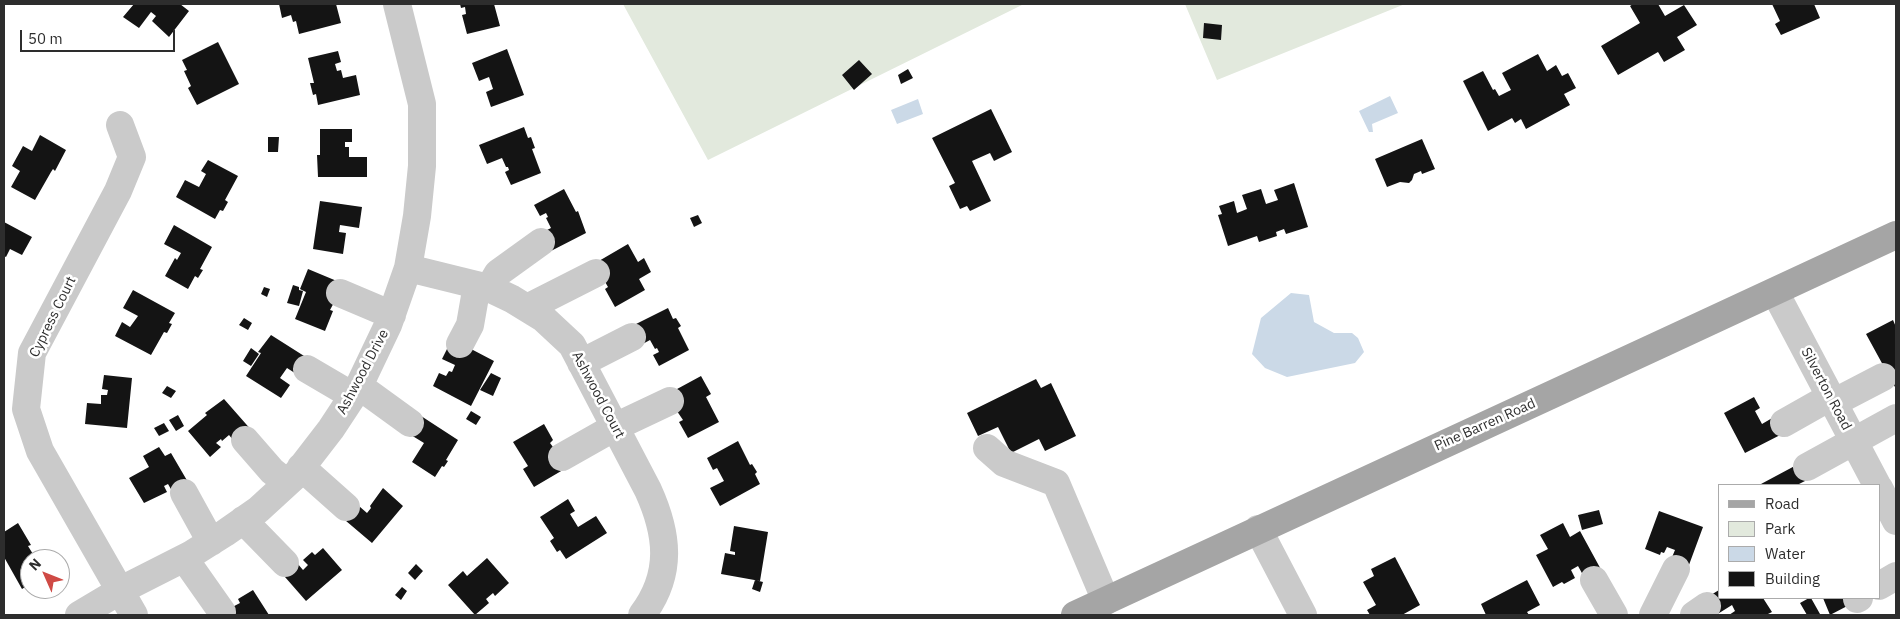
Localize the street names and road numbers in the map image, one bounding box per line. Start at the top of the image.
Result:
street label: Cypress Court [26,274,80,360]
street label: Ashwood Drive [334,327,392,417]
street label: Silverton Road [1797,345,1855,433]
street label: Ashwood Court [568,349,628,441]
street label: Pine Barren Road [1432,395,1538,455]

